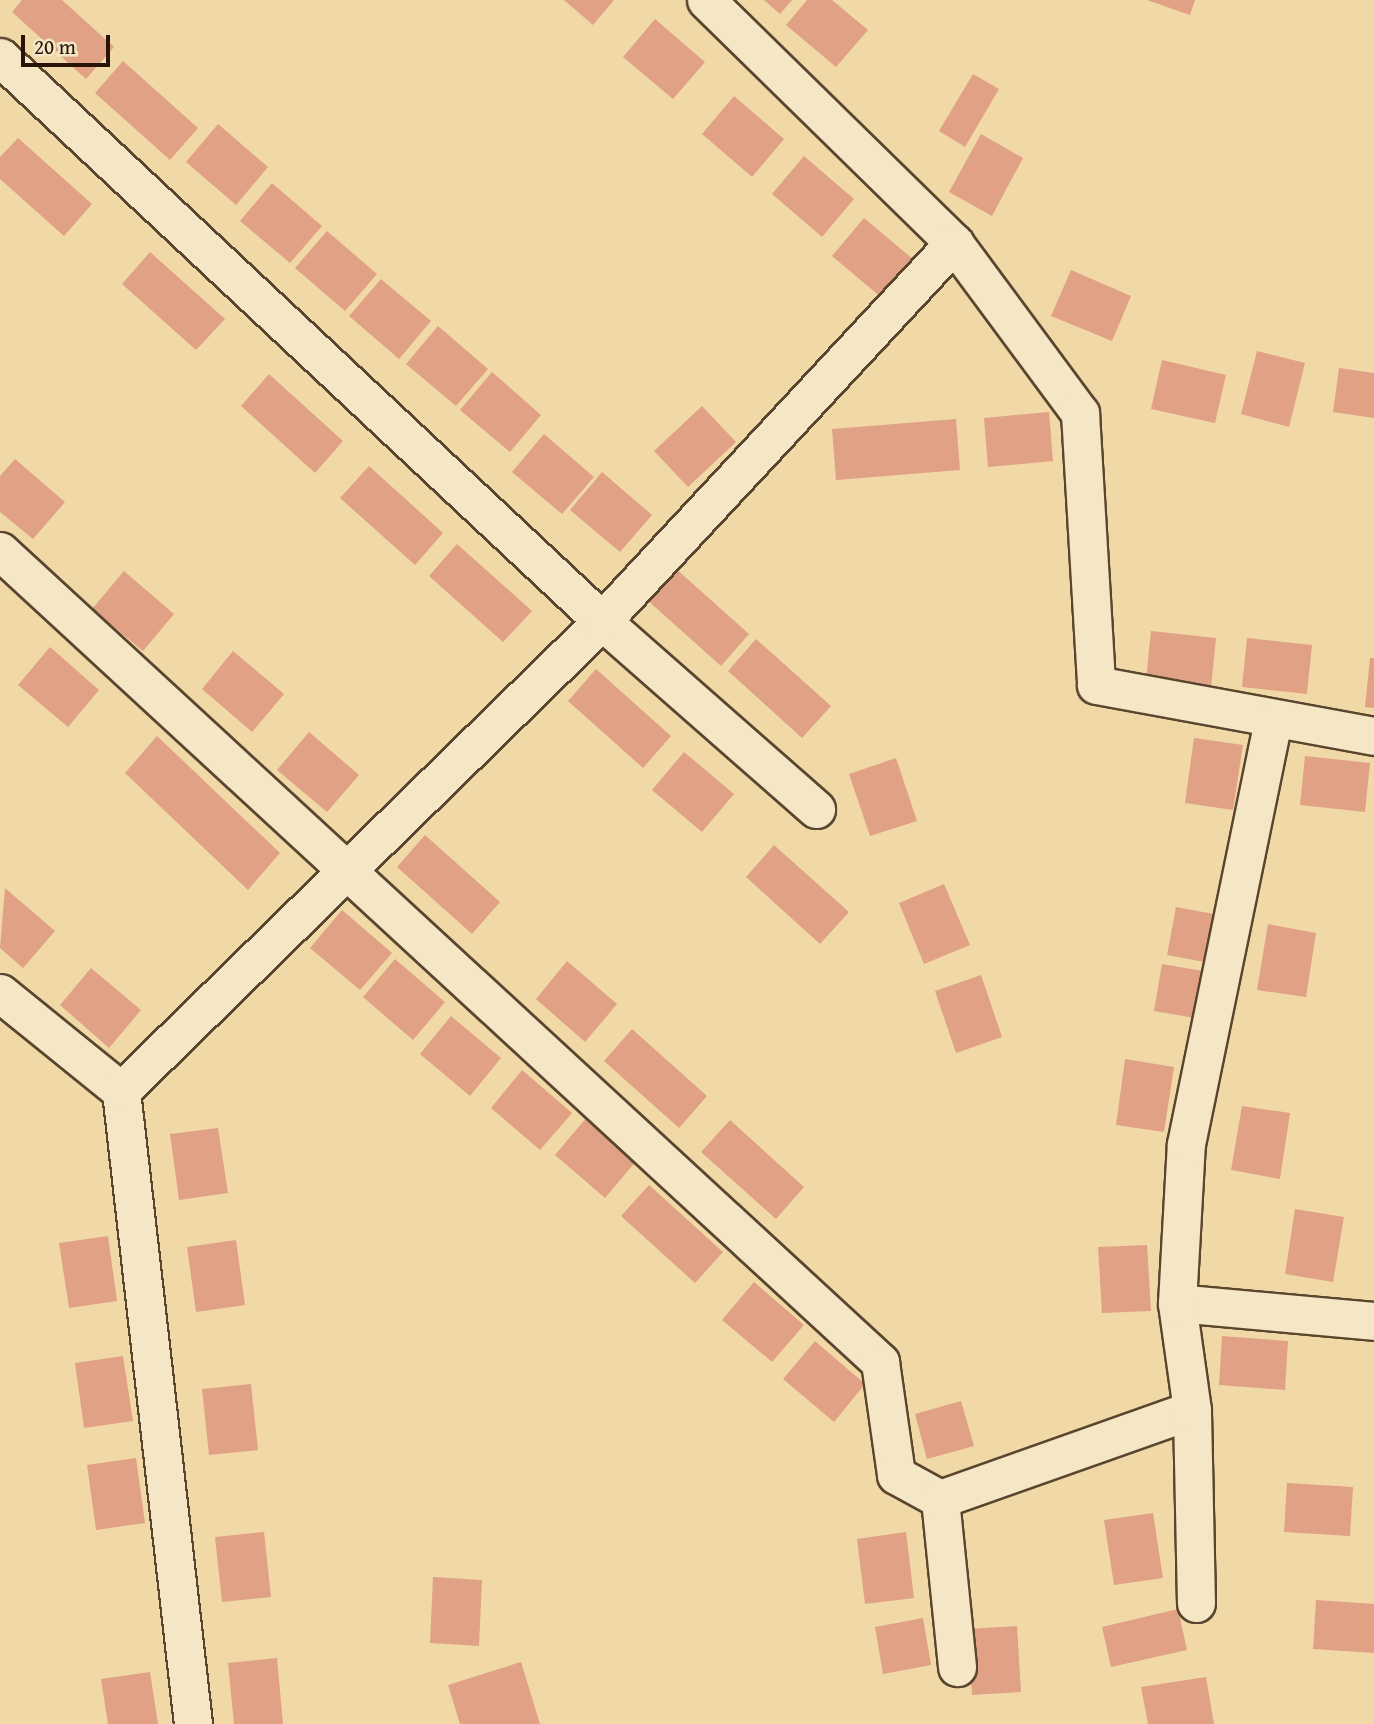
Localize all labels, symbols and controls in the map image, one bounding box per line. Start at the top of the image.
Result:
scale bar [24,21,114,65]
text: 20 m [34,31,76,62]

